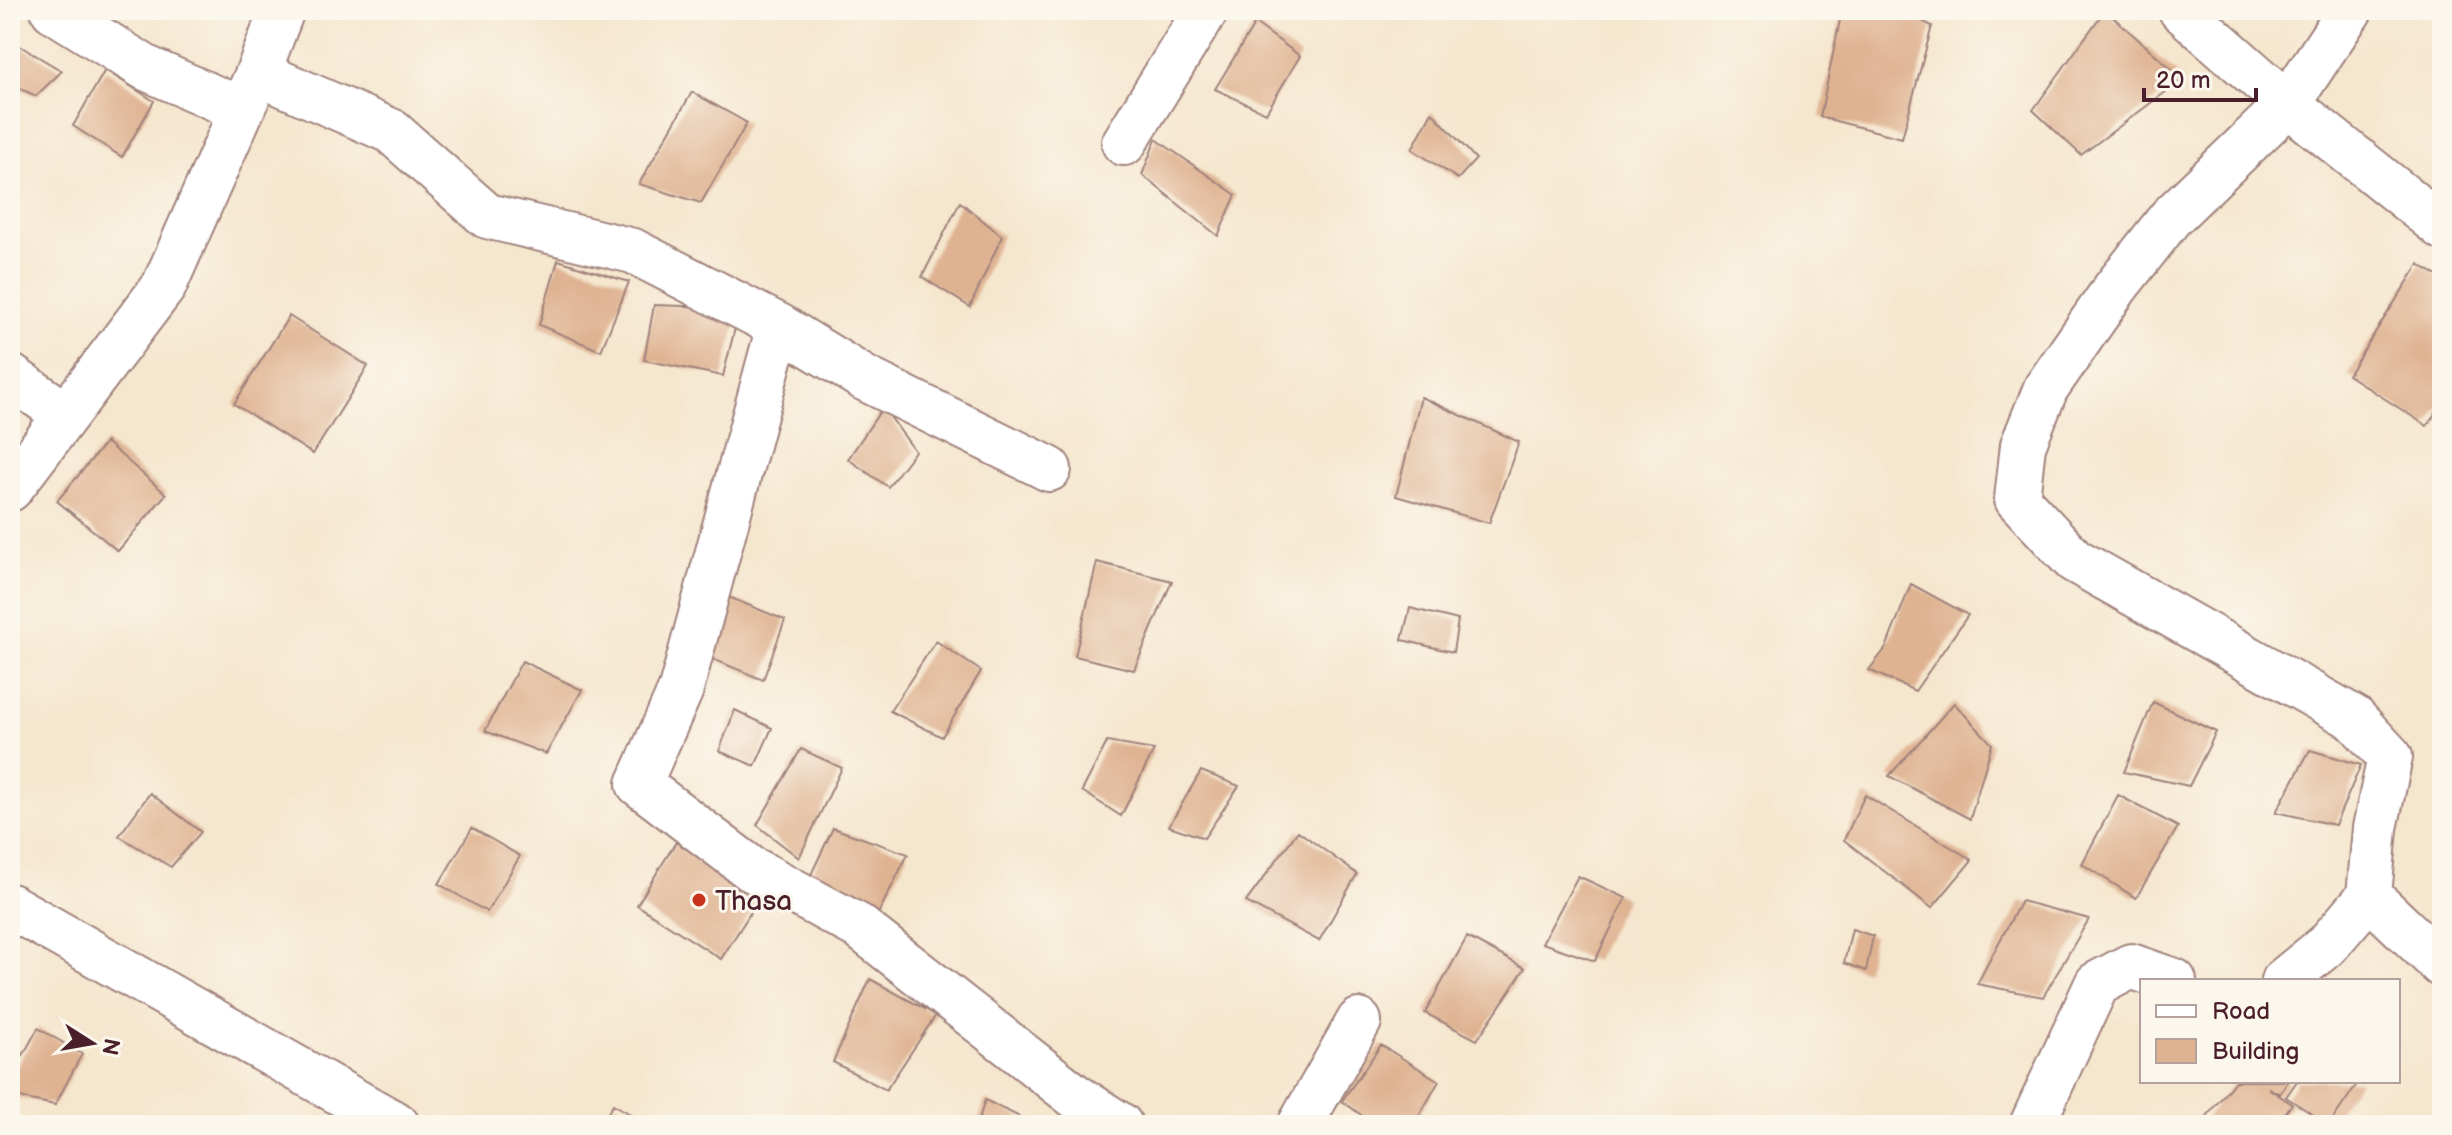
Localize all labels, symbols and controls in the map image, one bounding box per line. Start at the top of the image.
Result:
scale bar [2144,52,2256,102]
text: 20 m [2156,66,2211,95]
place label: Thasa [715,885,792,918]
marker: Thasa [690,891,708,909]
legend [2140,979,2400,1083]
text: Road [2212,997,2270,1026]
north arrow [52,1003,132,1083]
text: N [95,1036,125,1057]
text: Building [2212,1037,2299,1066]

